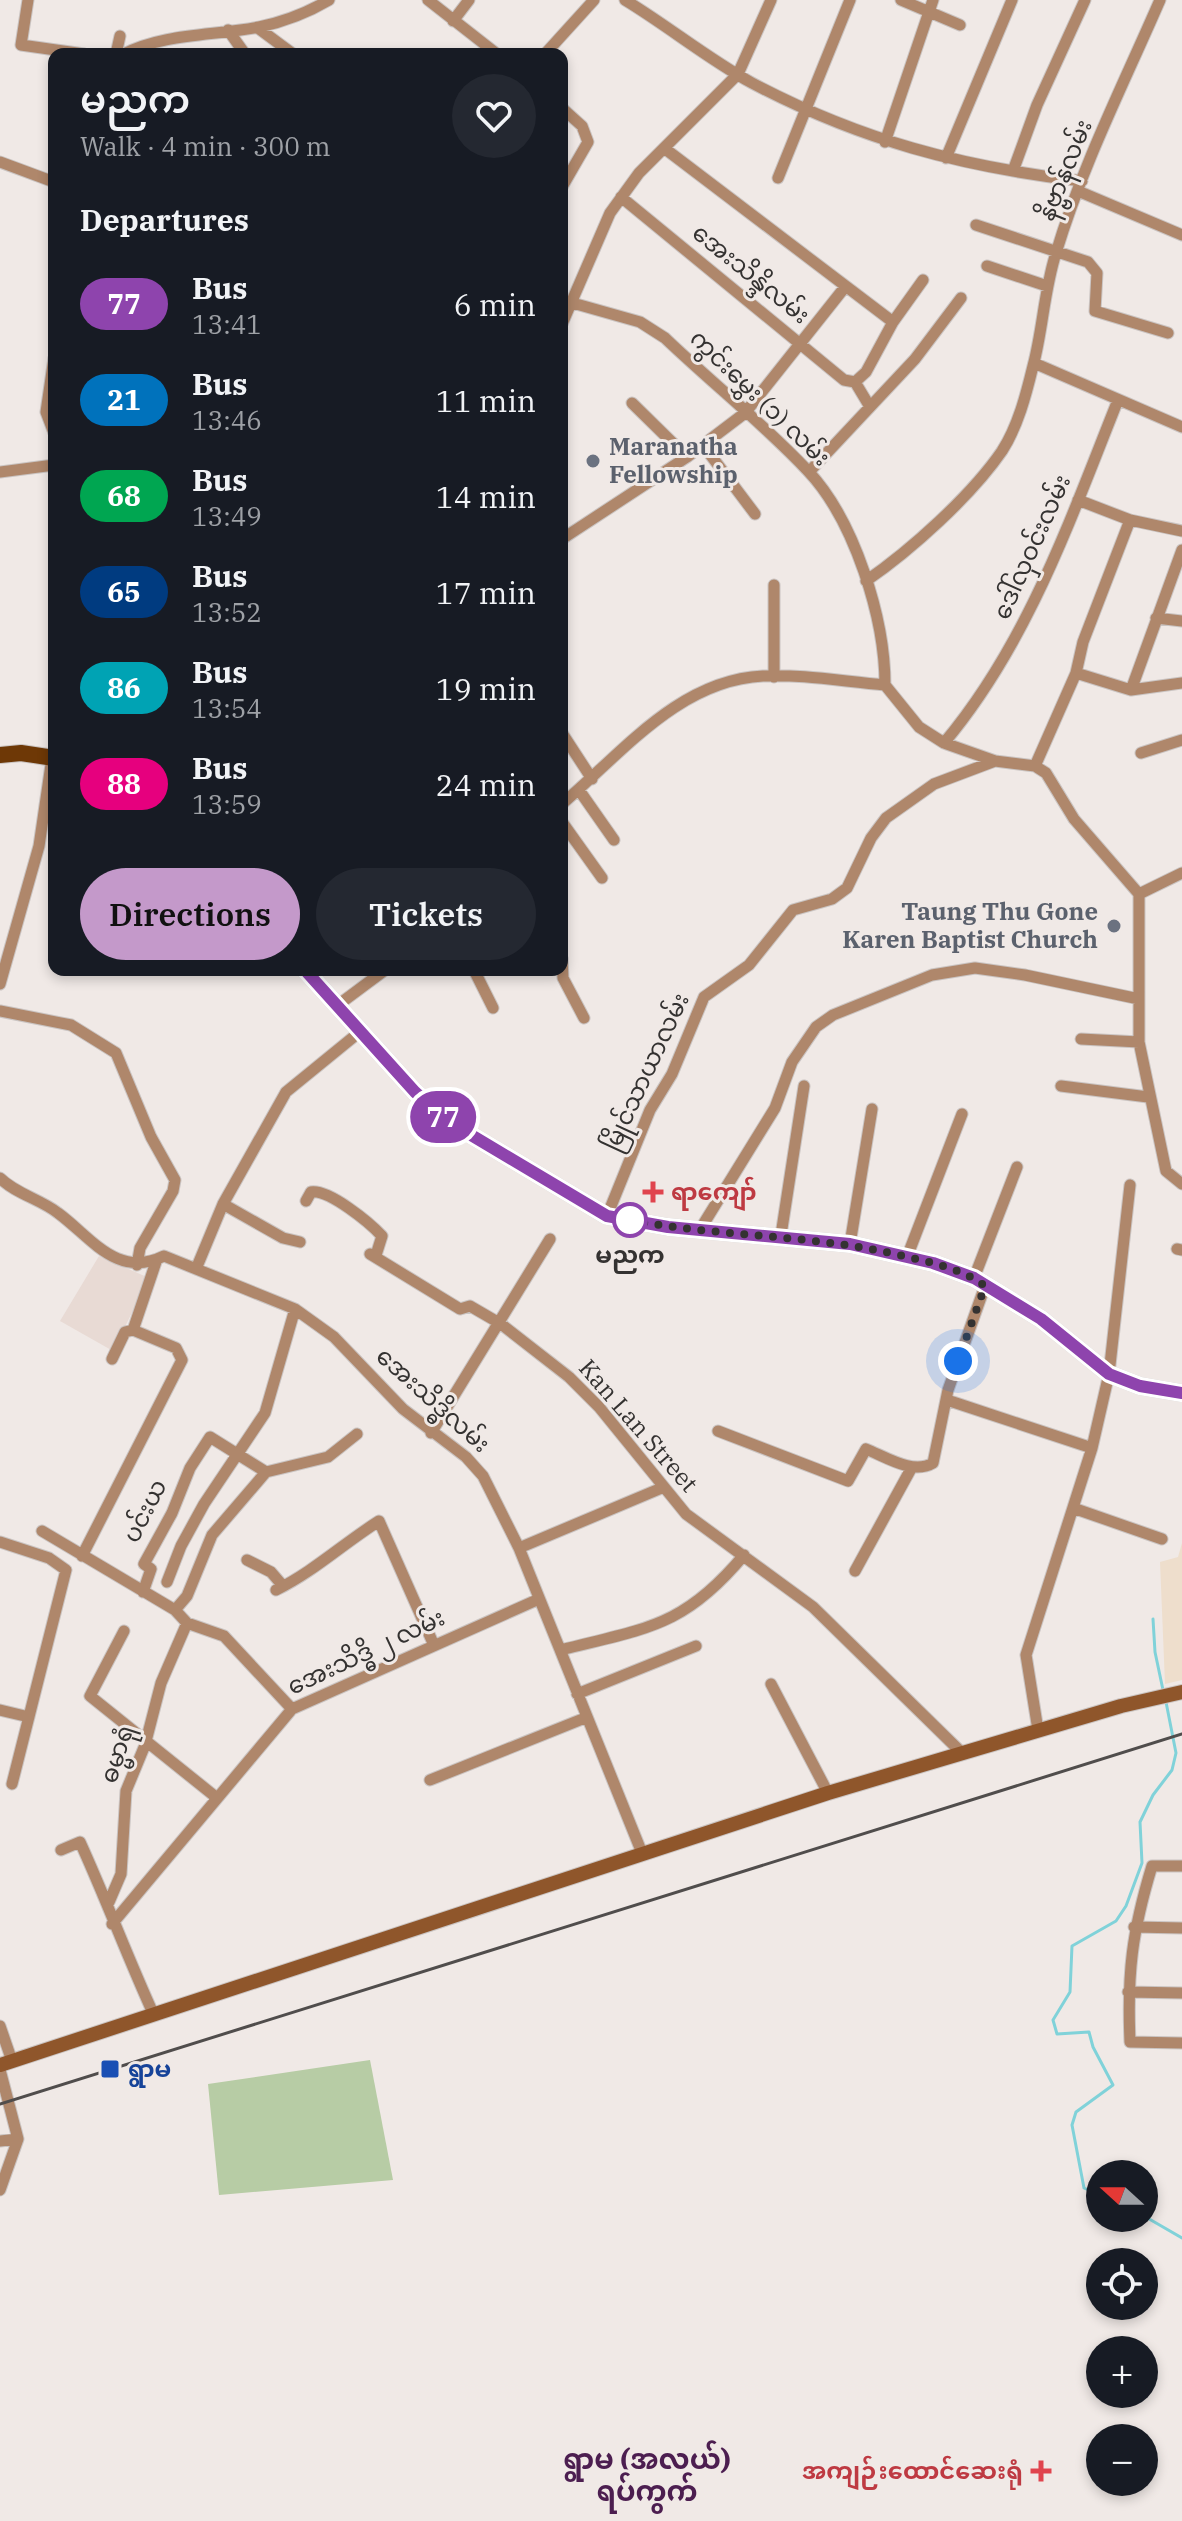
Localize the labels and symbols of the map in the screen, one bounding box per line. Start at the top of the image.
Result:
street label: နိဗ္ဗာန်လမ်း [1029,114,1103,227]
street label: အေးသိန္ဒိလမ်း [683,216,817,334]
street label: ကွင်းမွှေး (၁) လမ်း [681,322,838,475]
place label: Maranatha Fellowship [609,430,738,490]
marker: Maranatha Fellowship [584,452,602,470]
street label: ဒေါ်လှဝင်းလမ်း [985,469,1081,626]
place label: Taung Thu Gone Karen Baptist Church [842,895,1098,955]
marker: Taung Thu Gone Karen Baptist Church [1105,917,1123,935]
street label: မြိုင်သာယာလမ်း [594,987,699,1158]
line badge: 77 [407,1091,479,1143]
place label: ရာကျော် [671,1175,757,1212]
marker: ရာကျော် [642,1181,664,1203]
marker: မညက [613,1203,647,1237]
place label: မညက [595,1238,665,1274]
street label: အေးသိဒ္ဓိလမ်း [367,1340,497,1462]
your location [938,1341,978,1381]
street label: Kan Lan Street [572,1352,705,1499]
street label: ပင်းယ [115,1473,174,1548]
street label: အေးသိဒ္ဓိ ၂ လမ်း [282,1601,451,1706]
street label: ဓမ္မာရုံ [92,1720,145,1788]
place label: ရွာမ [128,2052,171,2088]
marker: ရွာမ [99,2058,121,2080]
north arrow [1086,2160,1158,2232]
district label: ရွာမ (အလယ်) ရပ်ကွက် [563,2440,731,2514]
place label: အကျဉ်းထောင်ဆေးရုံ [802,2454,1023,2491]
marker: အကျဉ်းထောင်ဆေးရုံ [1030,2460,1052,2482]

